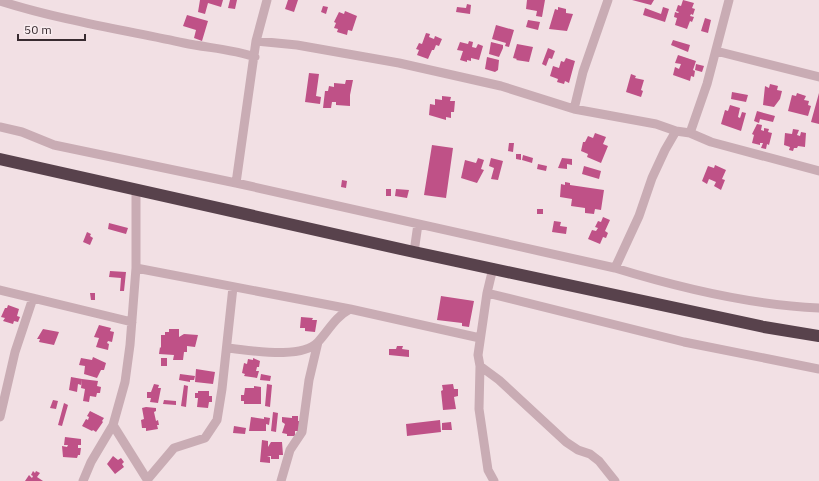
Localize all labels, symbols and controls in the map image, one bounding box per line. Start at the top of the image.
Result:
scale bar [18,16,85,42]
text: 50 m [24,22,52,37]

